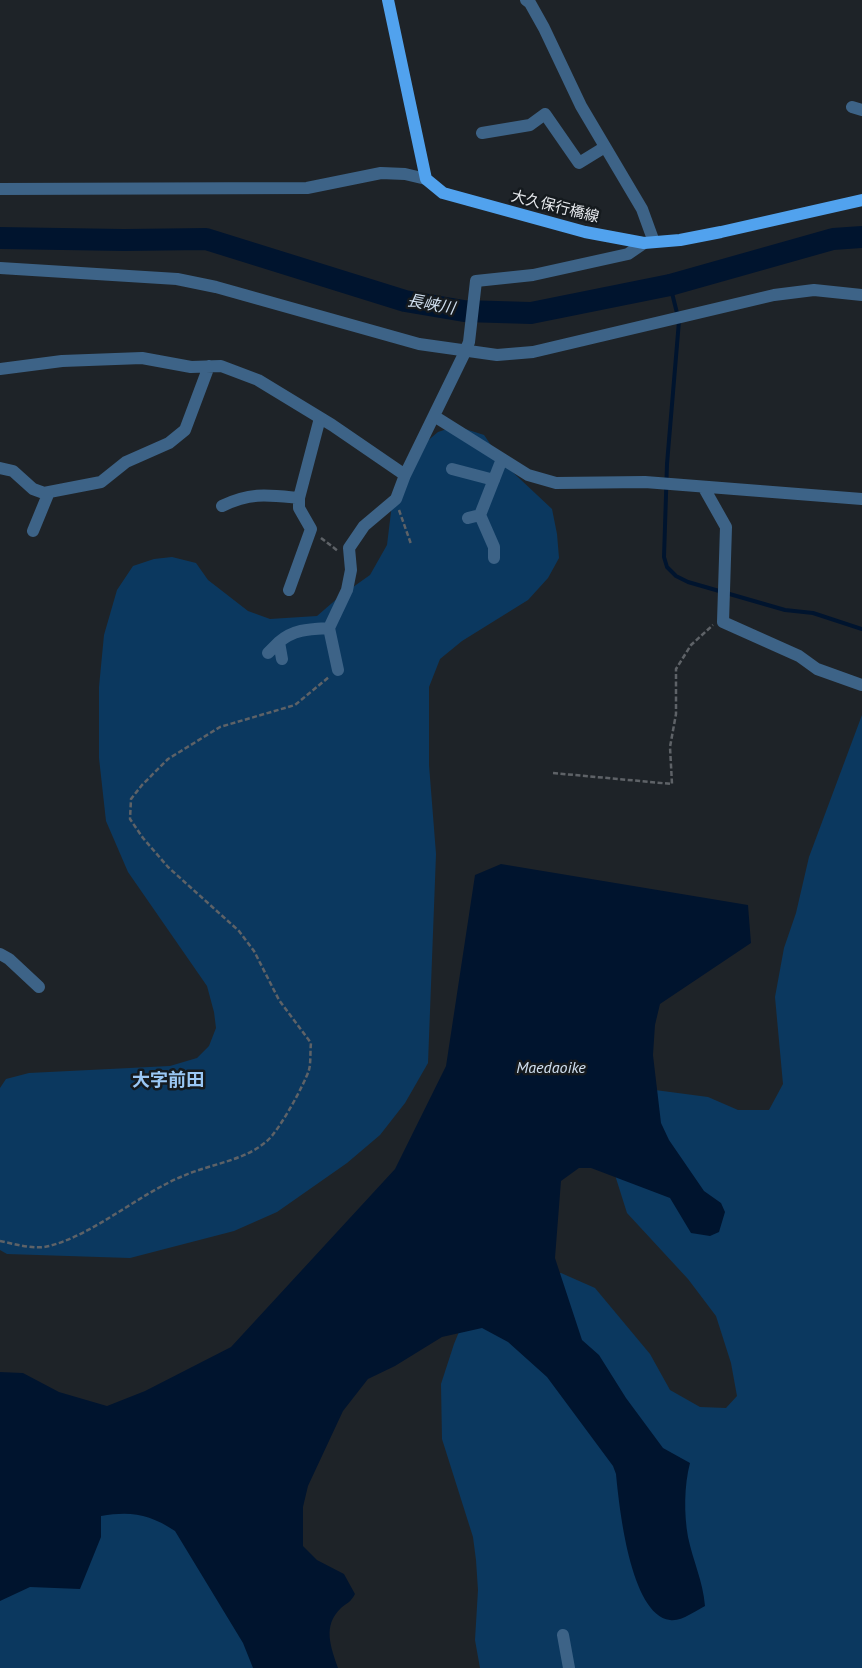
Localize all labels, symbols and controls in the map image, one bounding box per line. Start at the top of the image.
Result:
street label: 大久保行橋線 [509,187,601,227]
water label: 長峡川 [406,291,456,319]
water label: Maedaoike [516,1058,586,1078]
district label: 大字前田 [132,1070,204,1092]

